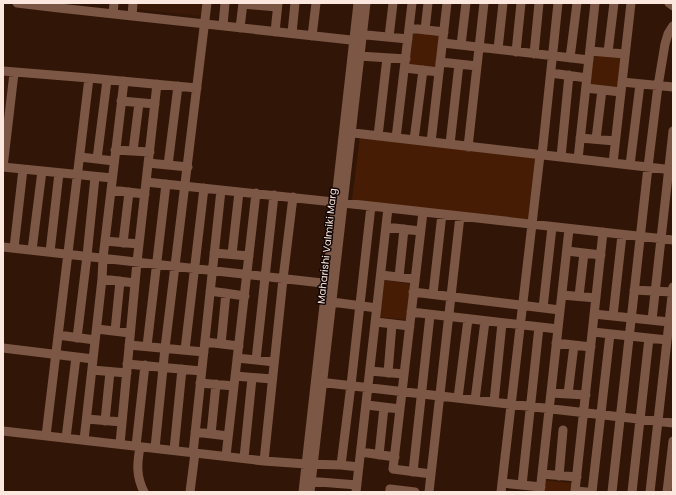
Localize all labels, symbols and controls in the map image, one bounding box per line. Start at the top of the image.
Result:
street label: Maharishi Valmiki Marg [313,187,341,305]

